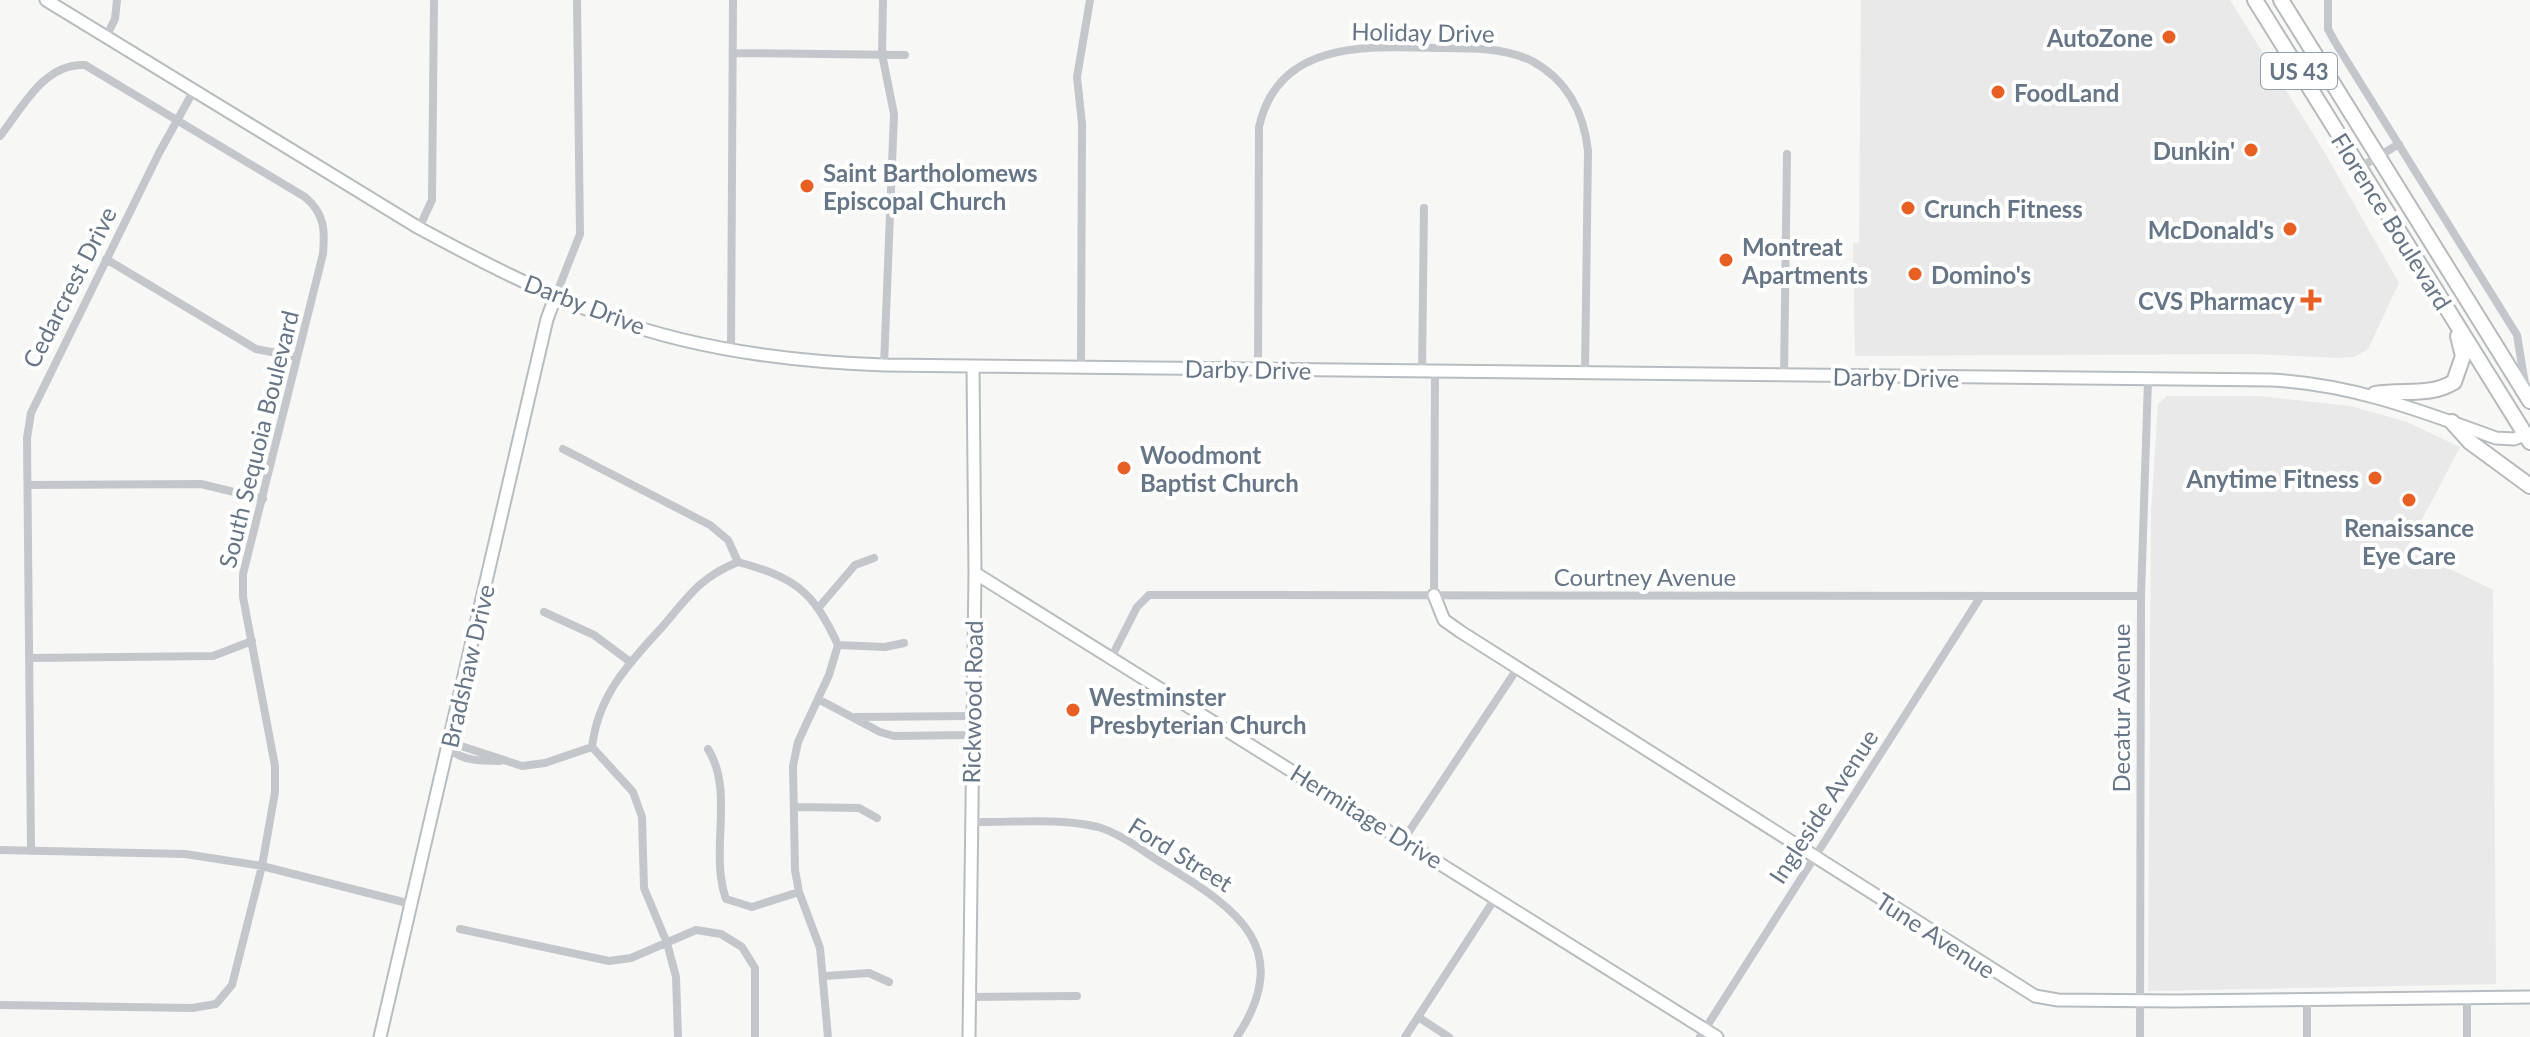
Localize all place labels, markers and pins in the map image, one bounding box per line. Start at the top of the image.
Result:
place label: AutoZone [2046,23,2153,52]
marker: AutoZone [2160,28,2178,46]
place label: FoodLand [2014,78,2119,107]
marker: FoodLand [1989,83,2007,101]
place label: Dunkin' [2153,136,2235,165]
marker: Dunkin' [2242,141,2260,159]
place label: Saint Bartholomews Episcopal Church [823,158,1038,215]
marker: Saint Bartholomews Episcopal Church [798,177,816,195]
place label: Crunch Fitness [1924,194,2083,223]
marker: Crunch Fitness [1899,199,1917,217]
place label: McDonald's [2148,215,2274,244]
marker: McDonald's [2281,220,2299,238]
place label: Montreat Apartments [1741,232,1868,289]
marker: Montreat Apartments [1717,251,1735,269]
place label: Domino's [1931,260,2031,289]
marker: Domino's [1906,265,1924,283]
place label: CVS Pharmacy [2138,286,2295,315]
marker: CVS Pharmacy [2302,291,2320,309]
place label: Woodmont Baptist Church [1140,440,1299,497]
marker: Woodmont Baptist Church [1115,459,1133,477]
place label: Anytime Fitness [2185,464,2359,493]
marker: Anytime Fitness [2366,469,2384,487]
marker: Renaissance Eye Care [2400,491,2418,509]
place label: Renaissance Eye Care [2344,513,2474,570]
place label: Westminster Presbyterian Church [1089,682,1306,739]
marker: Westminster Presbyterian Church [1064,701,1082,719]

